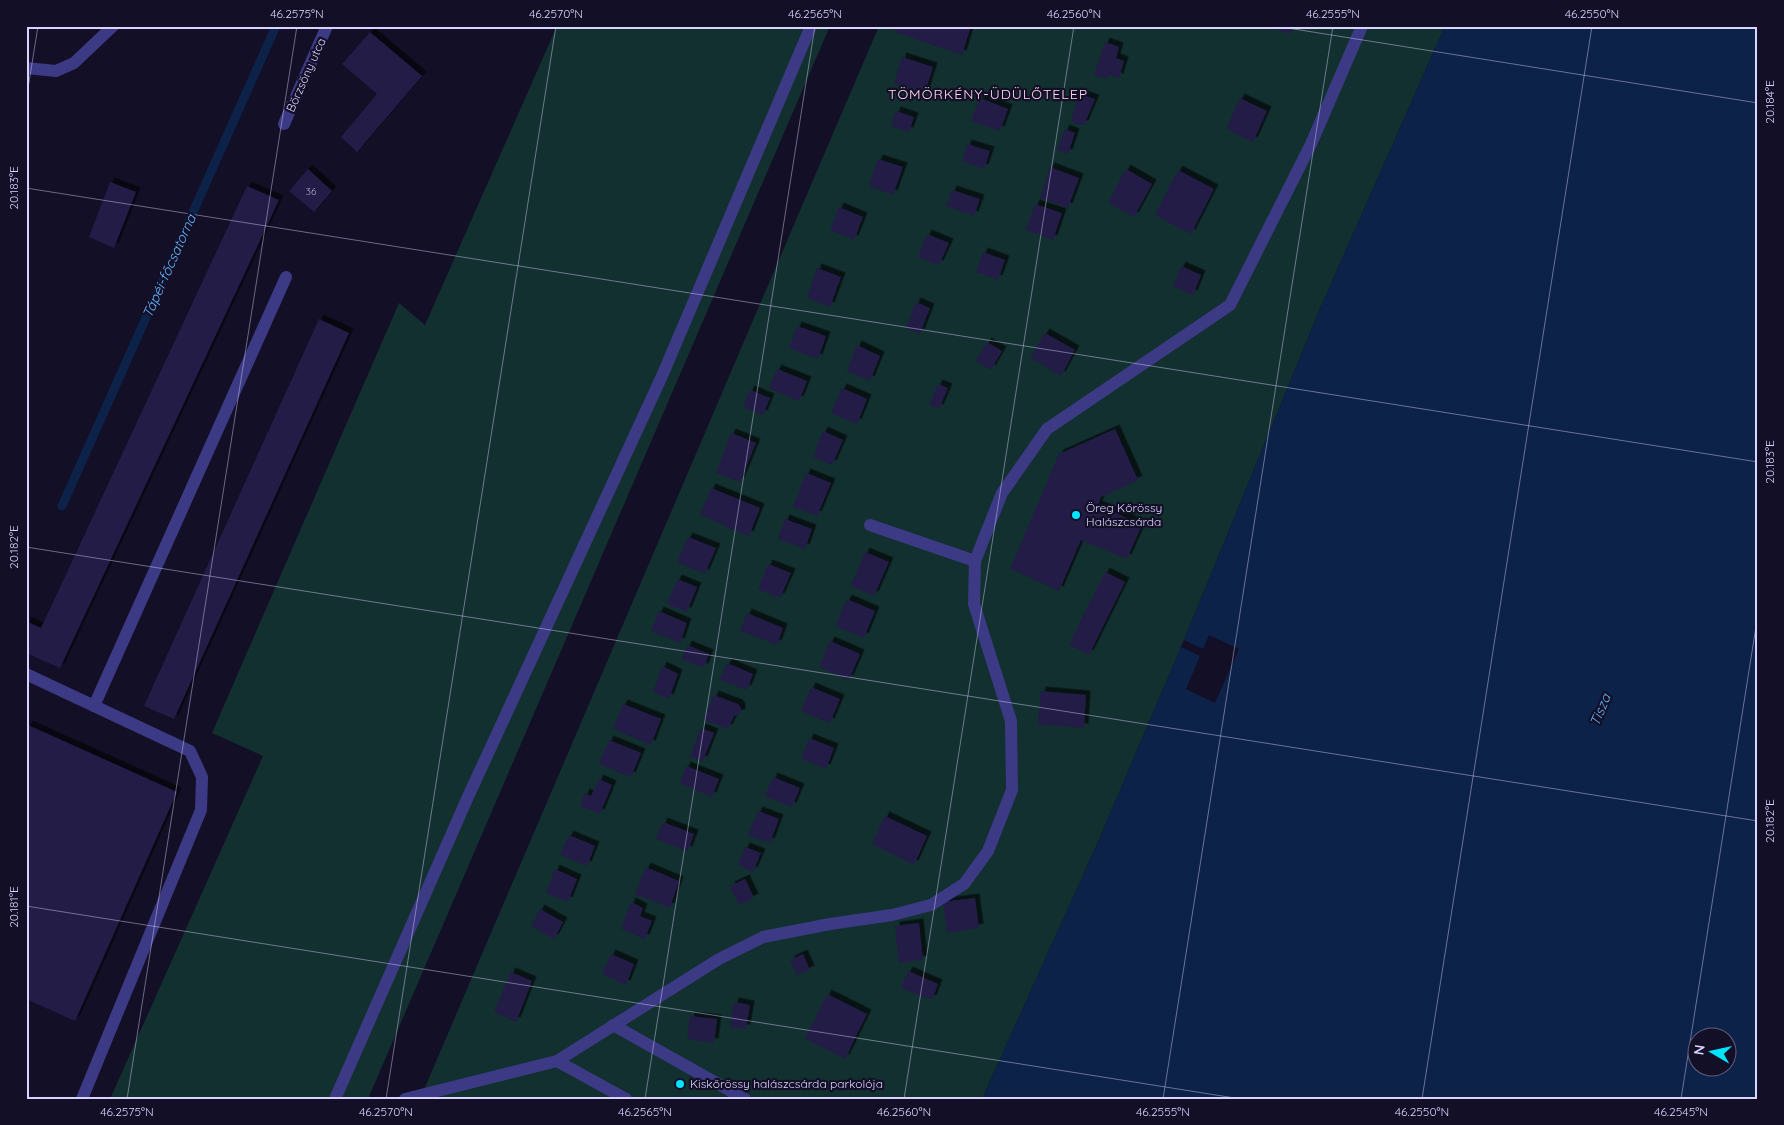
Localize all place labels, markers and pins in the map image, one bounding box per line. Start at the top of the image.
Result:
place label: Öreg Kőrössy Halászcsárda [1086,500,1162,529]
marker: Öreg Kőrössy Halászcsárda [1070,509,1082,521]
place label: Kiskőrössy halászcsárda parkolója [690,1076,883,1091]
marker: Kiskőrössy halászcsárda parkolója [674,1078,686,1090]

